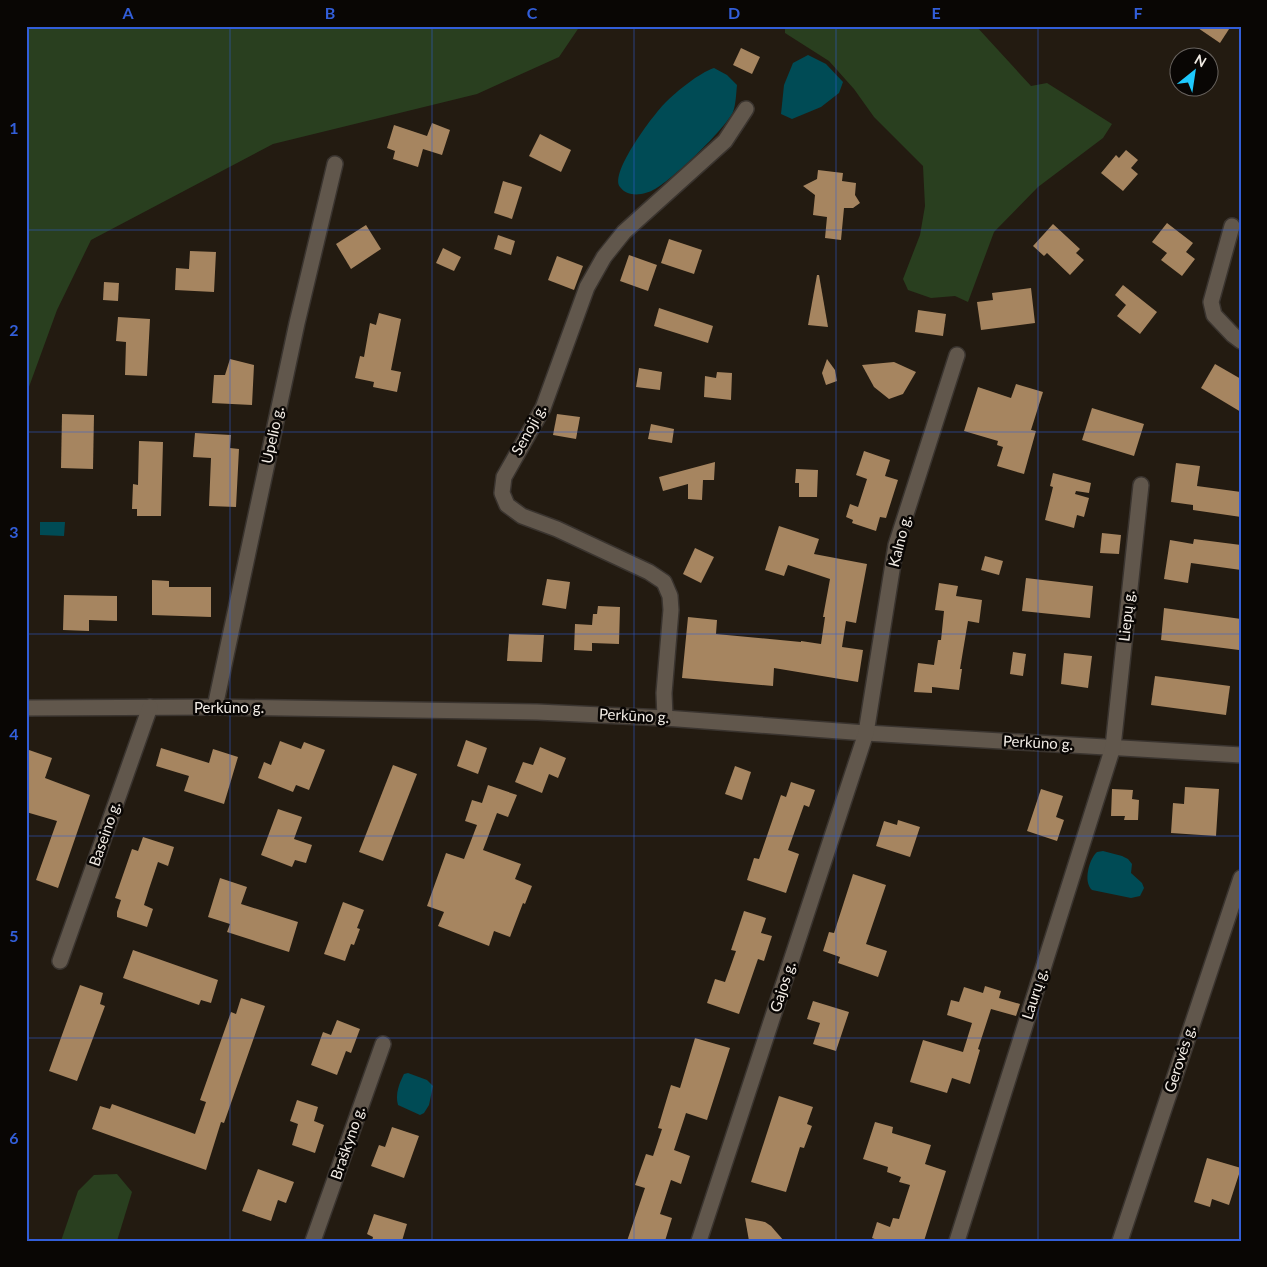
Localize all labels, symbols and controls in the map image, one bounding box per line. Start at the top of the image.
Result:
text: A [121,3,134,22]
text: B [325,3,335,22]
text: C [527,3,538,22]
text: D [728,3,740,22]
text: E [931,3,941,22]
text: F [1133,3,1143,22]
north arrow [1170,48,1220,98]
text: N [1192,50,1210,70]
text: 1 [9,118,19,137]
text: 2 [9,320,19,339]
street label: Senoji g. [507,401,549,458]
street label: Upelio g. [257,405,287,465]
street label: Kalno g. [884,513,914,569]
text: 3 [9,522,19,541]
street label: Liepų g. [1114,590,1138,642]
street label: Perkūno g. [194,698,264,716]
street label: Perkūno g. [599,704,669,726]
text: 4 [9,724,19,743]
street label: Perkūno g. [1003,731,1073,753]
street label: Baseino g. [85,799,123,868]
text: 5 [9,926,19,945]
street label: Gajos g. [765,959,799,1014]
street label: Laurų g. [1017,966,1051,1021]
street label: Gerovės g. [1160,1023,1198,1094]
street label: Braškyno g. [326,1104,368,1182]
text: 6 [9,1128,19,1147]

